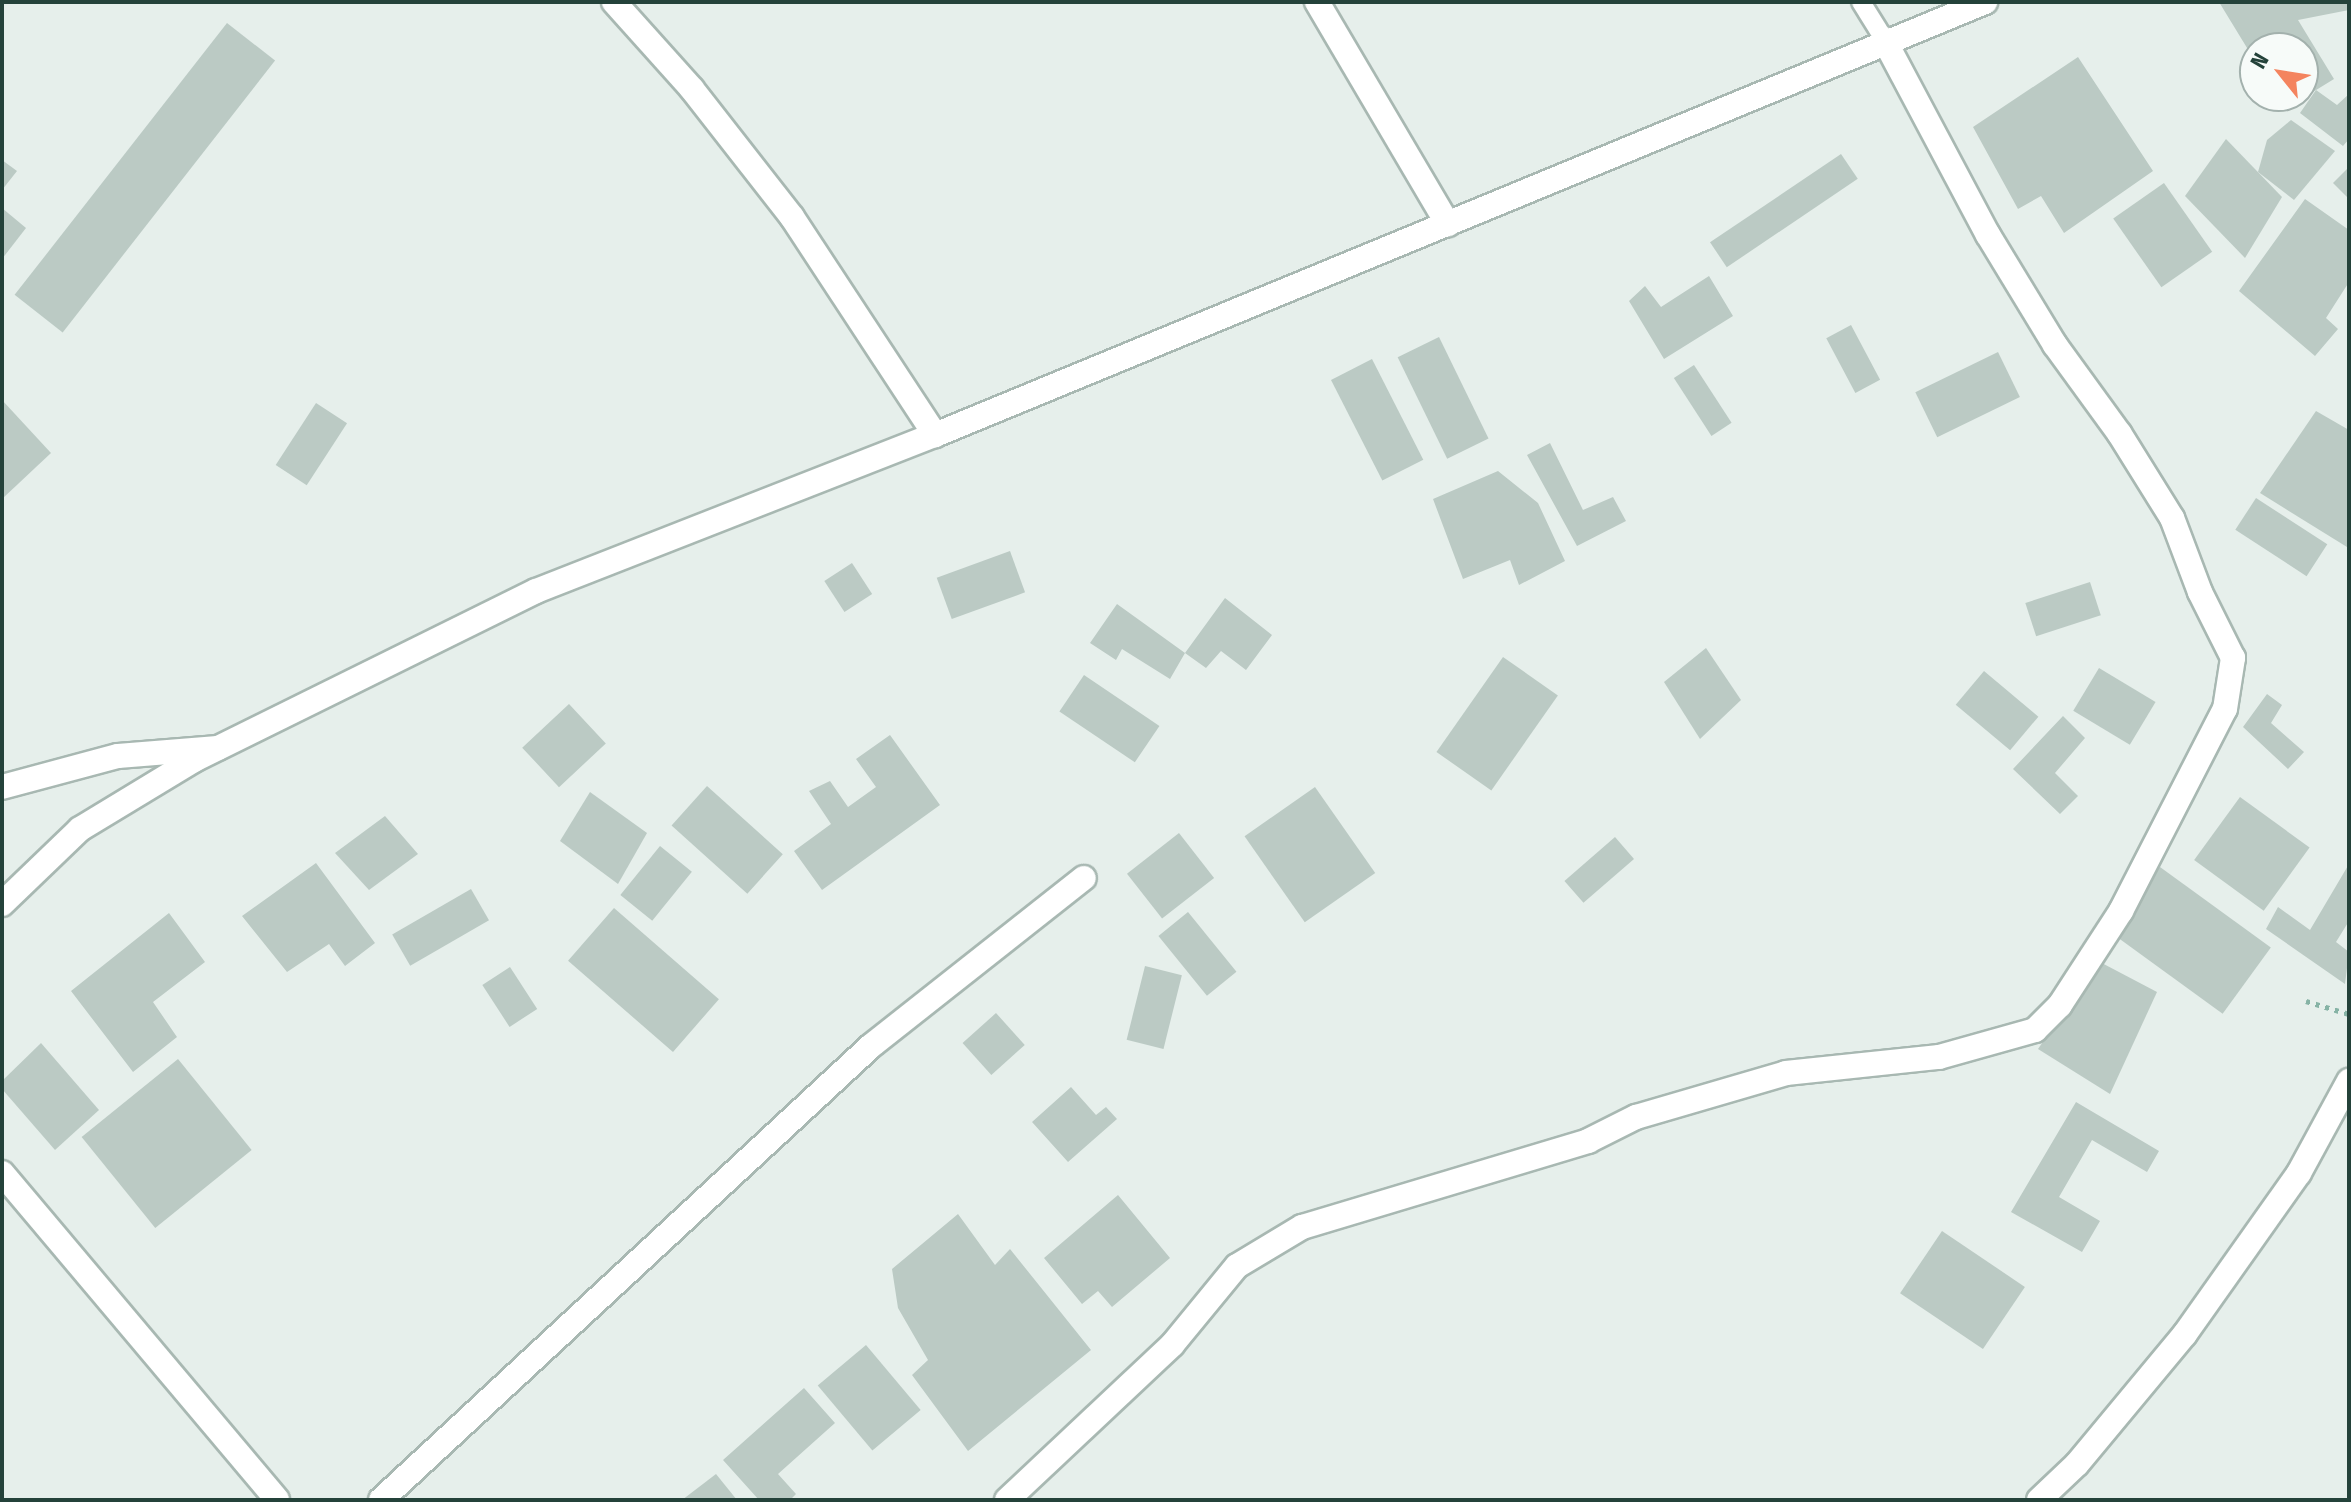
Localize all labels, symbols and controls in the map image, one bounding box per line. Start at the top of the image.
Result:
north arrow [2239,32,2319,112]
text: N [2245,48,2275,73]

